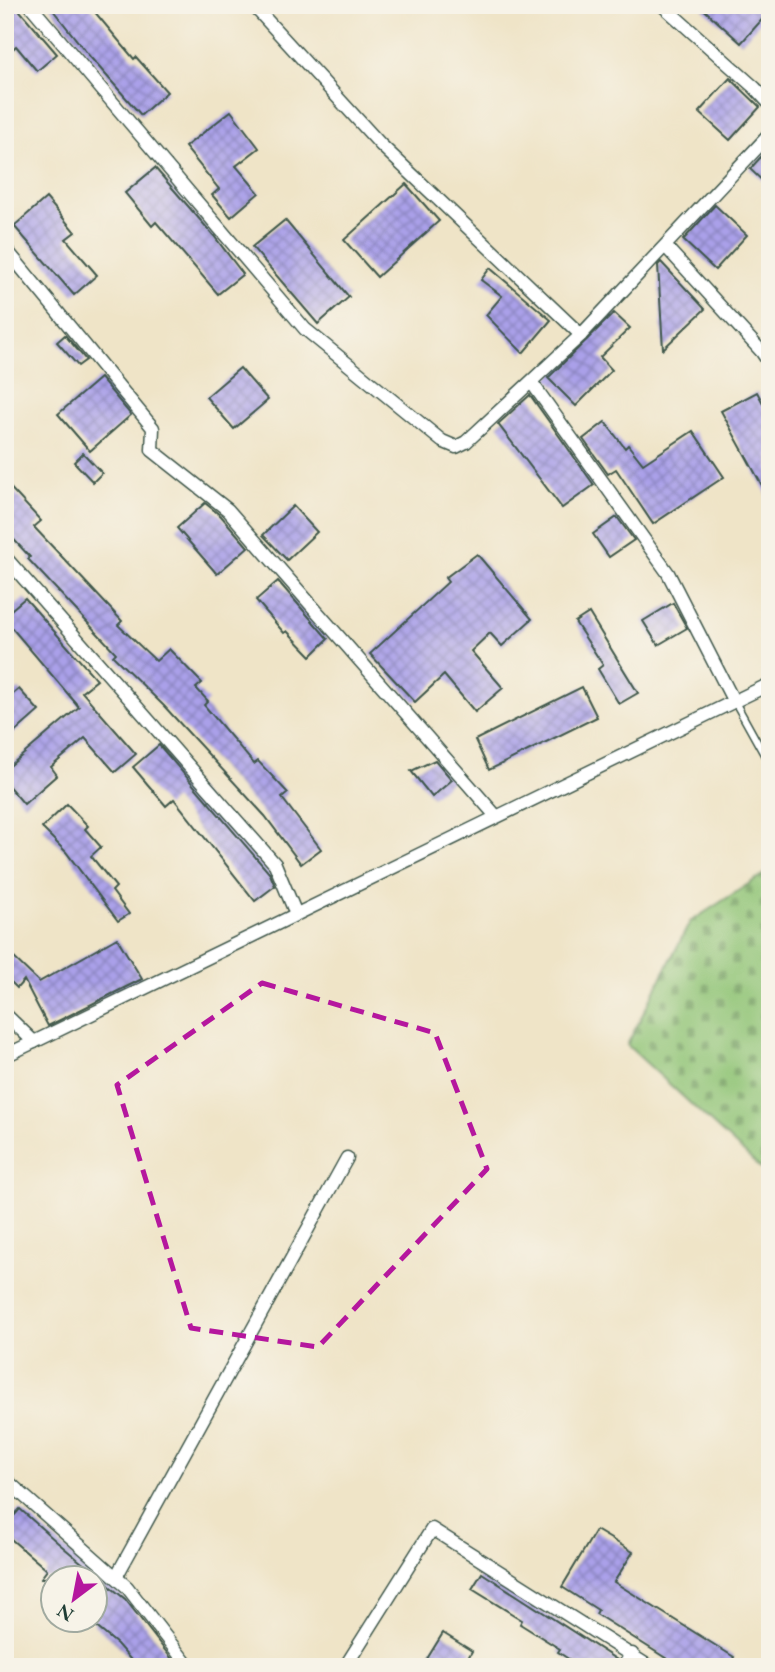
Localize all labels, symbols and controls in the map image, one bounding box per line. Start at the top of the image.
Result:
north arrow [38,1564,108,1634]
text: N [52,1598,78,1628]

